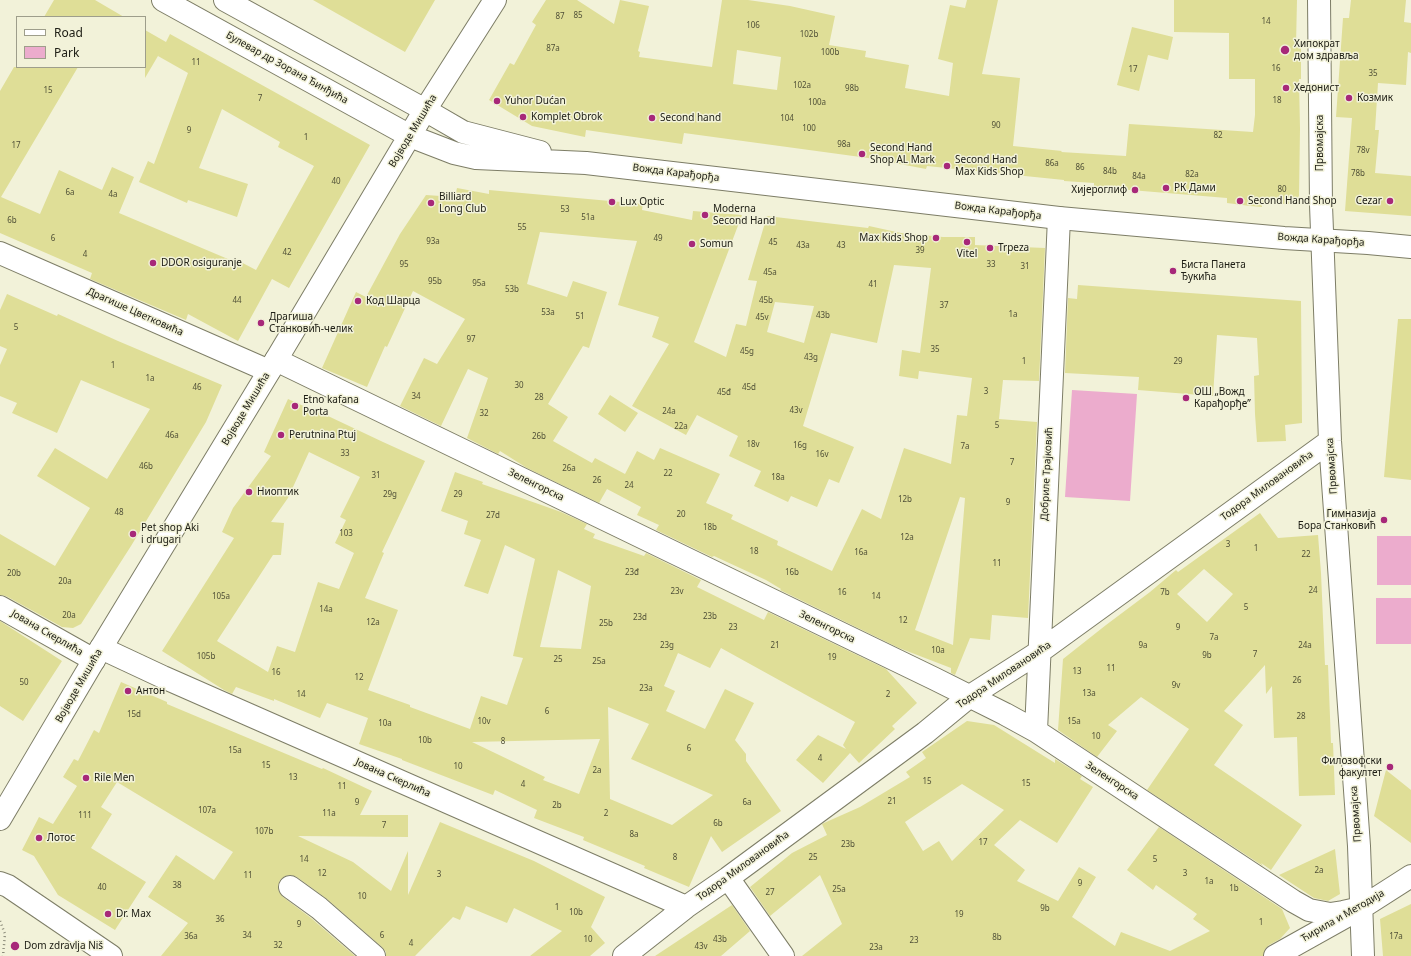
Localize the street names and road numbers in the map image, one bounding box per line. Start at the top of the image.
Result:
street label: Булевар др Зорана Ђинђића [224,29,350,107]
street label: Војводе Мишића [387,92,439,170]
street label: Првомајска [1314,115,1326,171]
street label: Вожда Карађорђа [632,162,720,184]
street label: Вожда Карађорђа [954,200,1042,222]
street label: Вожда Карађорђа [1277,231,1365,249]
street label: Драгише Цветковића [85,285,185,339]
street label: Војводе Мишића [220,370,272,448]
street label: Добриле Трајковић [1039,427,1055,521]
street label: Првомајска [1324,437,1340,495]
street label: Тодора Миловановића [1218,448,1316,524]
street label: Зеленгорска [506,466,566,504]
street label: Јована Скерлића [9,608,85,658]
street label: Зеленгорска [797,608,857,646]
street label: Тодора Миловановића [955,639,1053,711]
street label: Војводе Мишића [53,647,105,725]
street label: Јована Скерлића [354,756,432,800]
street label: Зеленгорска [1083,759,1141,803]
street label: Првомајска [1348,785,1364,843]
street label: Тодора Миловановића [694,828,792,904]
street label: Ћирила и Методија [1299,887,1387,945]

